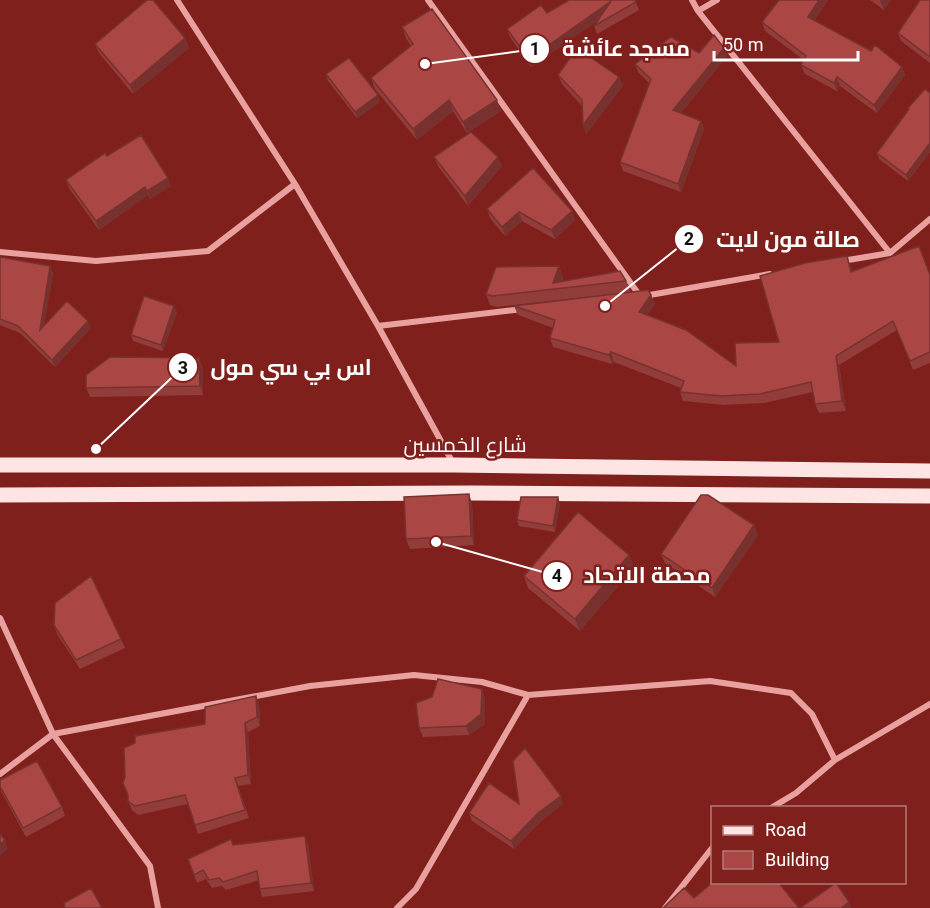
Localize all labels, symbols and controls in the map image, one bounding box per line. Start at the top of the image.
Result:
scale bar [714,24,858,62]
callout: مسجد عائشة [520,29,702,69]
text: 50 m [723,34,763,55]
text: مسجد عائشة [562,36,690,61]
text: 1 [530,38,540,59]
callout: صالة مون لايت [674,219,872,259]
text: صالة مون لايت [716,227,860,253]
text: 2 [684,228,694,249]
callout: اس بي سي مول [168,347,383,387]
text: اس بي سي مول [210,355,372,385]
text: 3 [178,357,188,378]
street label: شارع الخمسين [403,433,527,459]
callout: محطة الاتحاد [542,556,723,596]
text: محطة الاتحاد [583,563,711,588]
text: 4 [552,565,562,586]
legend [711,806,906,884]
text: Road [765,819,806,840]
text: Building [765,849,829,870]

